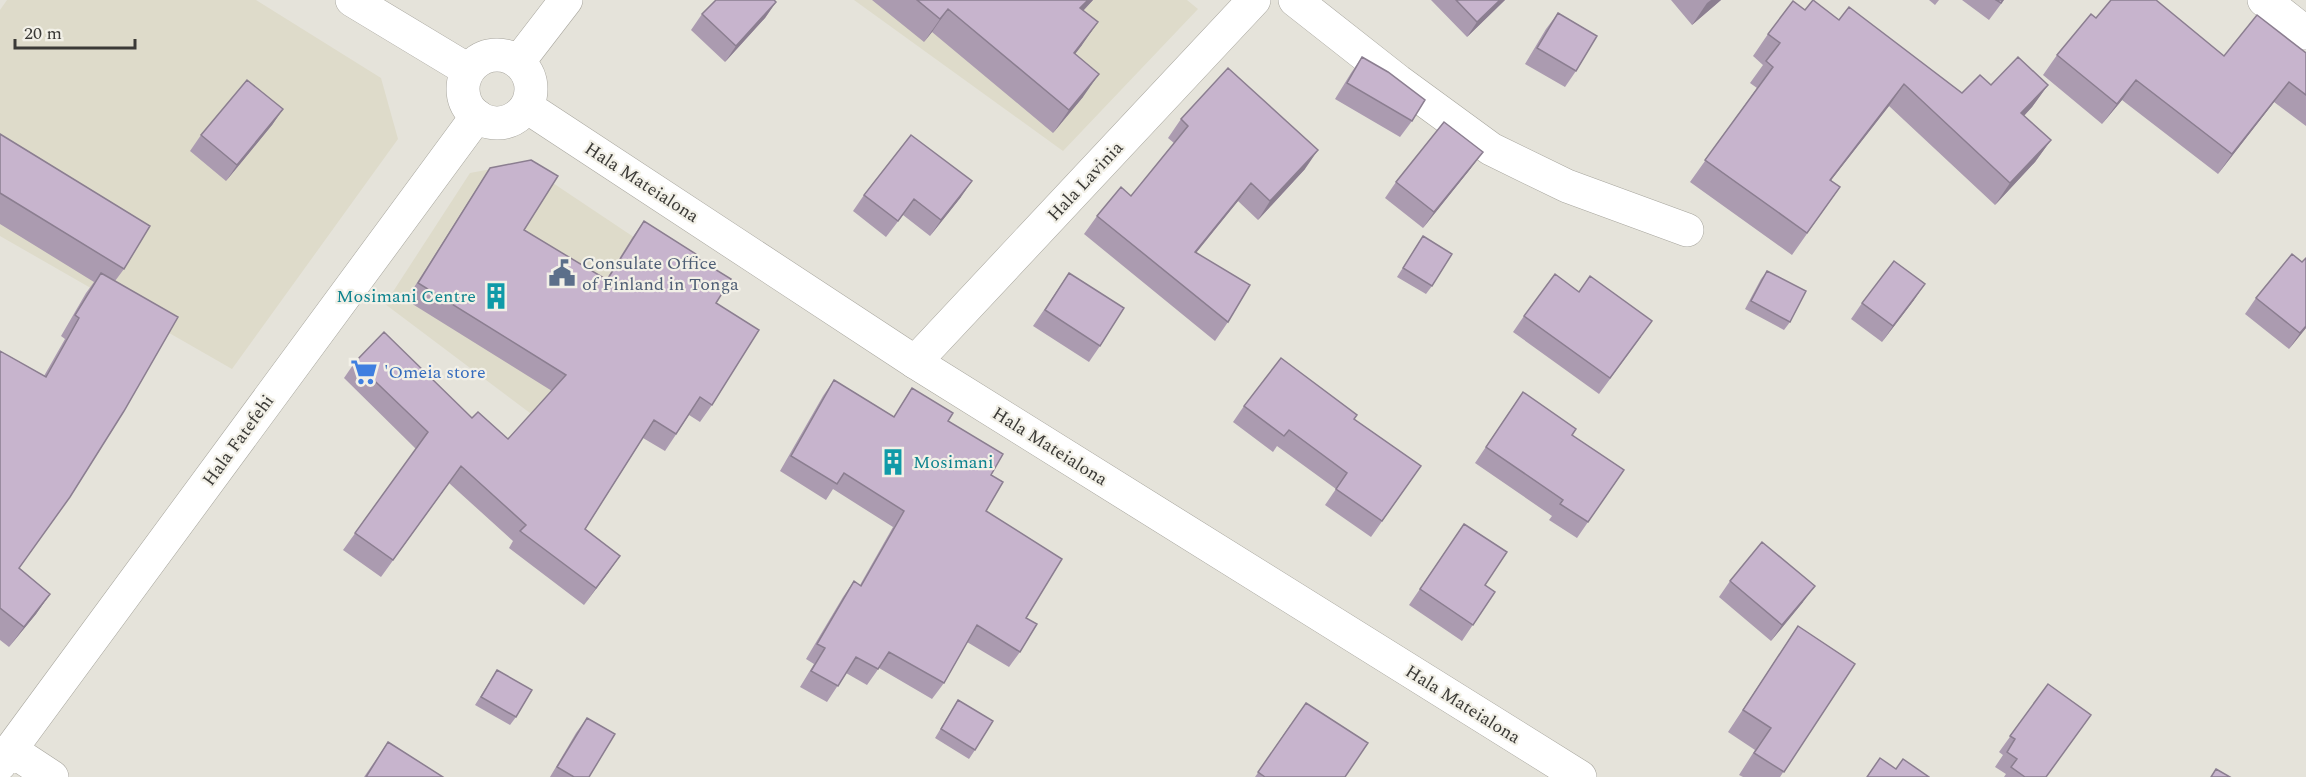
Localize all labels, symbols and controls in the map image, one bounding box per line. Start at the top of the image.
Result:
scale bar [15,12,135,50]
text: 20 m [24,20,62,47]
street label: Hala Mateialona [579,135,704,230]
street label: Hala Lavinia [1041,135,1130,228]
place label: Consulate Office of Finland in Tonga [582,250,739,298]
public building icon: Consulate Office of Finland in Tonga [547,258,577,288]
building icon: Mosimani Centre [481,281,511,311]
place label: Mosimani Centre [336,283,476,310]
supermarket icon: 'Omeia store [349,357,379,387]
place label: 'Omeia store [384,359,486,386]
street label: Hala Fatefehi [196,389,281,492]
street label: Hala Mateialona [987,400,1113,493]
building icon: Mosimani [878,447,908,477]
place label: Mosimani [913,449,994,476]
street label: Hala Mateialona [1400,658,1526,751]

